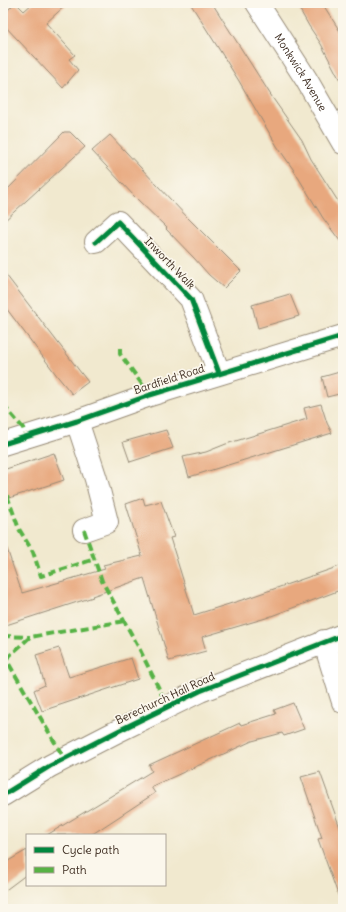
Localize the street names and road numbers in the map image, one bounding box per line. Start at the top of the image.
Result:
street label: Monkwick Avenue [271,31,330,114]
street label: Inworth Walk [142,234,199,292]
street label: Bardfield Road [132,361,207,397]
street label: Berechurch Hall Road [113,669,217,727]

